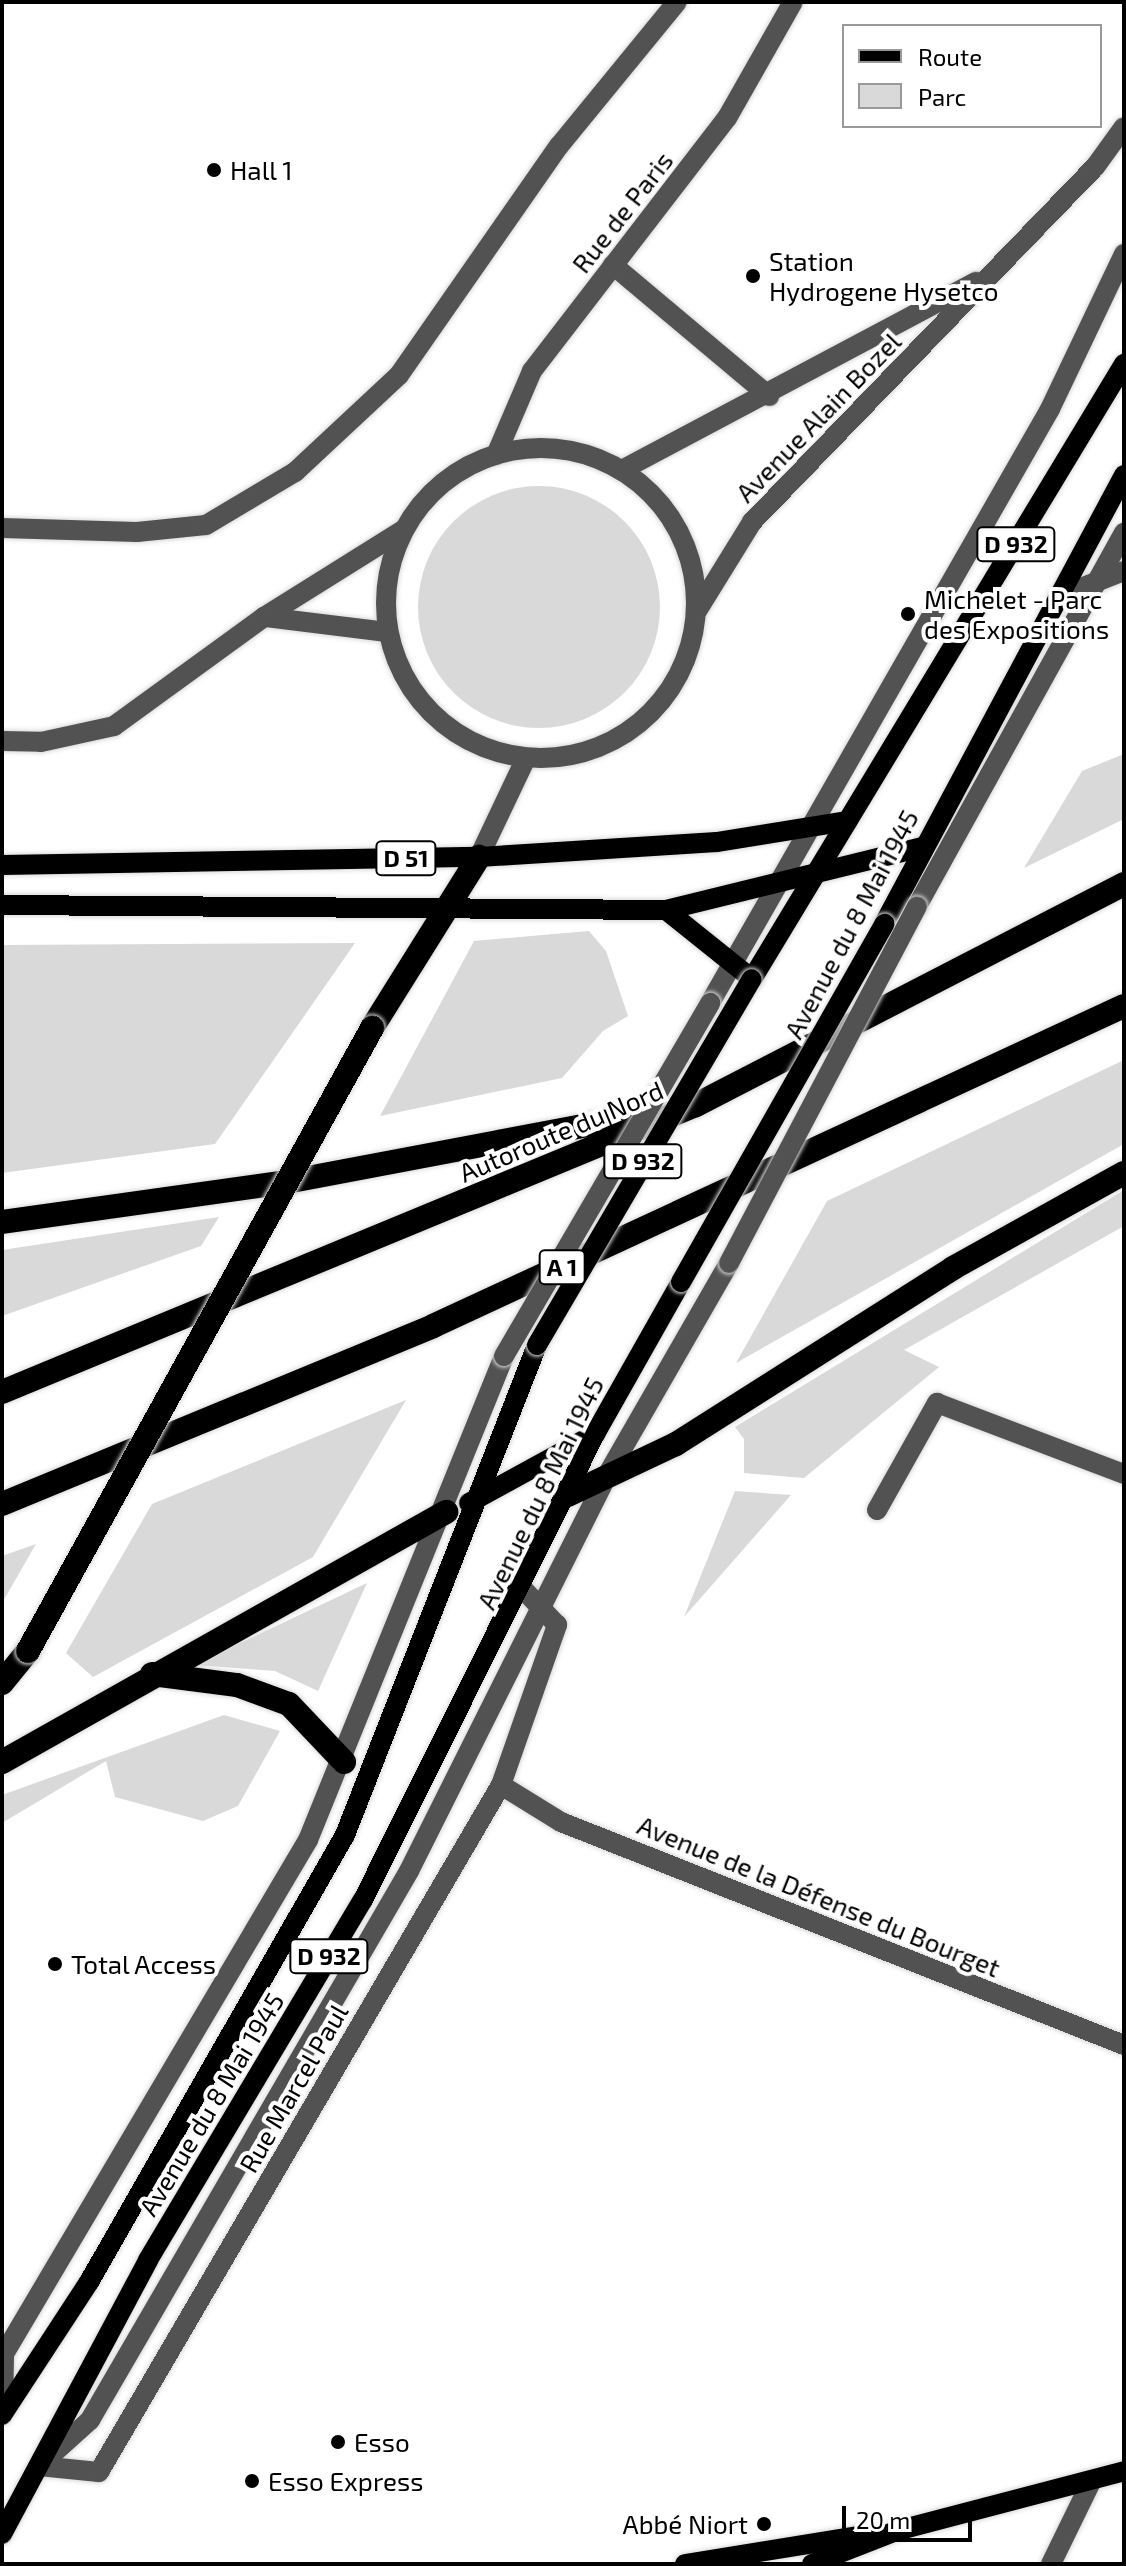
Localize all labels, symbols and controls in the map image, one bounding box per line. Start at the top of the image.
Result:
legend [842,24,1102,128]
text: Route [918,42,982,71]
text: Parc [918,82,966,111]
street label: Rue de Paris [565,145,679,279]
place label: Hall 1 [230,154,293,186]
marker: Hall 1 [205,161,223,179]
place label: Station Hydrogene Hysetco [769,245,998,306]
marker: Station Hydrogene Hysetco [744,267,762,285]
street label: Avenue Alain Bozel [729,326,907,508]
road number: D 932 [976,524,1056,564]
place label: Michelet - Parc des Expositions [924,583,1109,644]
marker: Michelet - Parc des Expositions [899,605,917,623]
street label: Avenue du 8 Mai 1945 [777,804,925,1044]
road number: D 51 [374,838,438,878]
street label: Autoroute du Nord [454,1074,668,1188]
road number: D 932 [603,1141,683,1181]
road number: A 1 [538,1247,586,1287]
street label: Avenue du 8 Mai 1945 [470,1372,610,1614]
street label: Avenue de la Défense du Bourget [633,1809,1005,1983]
road number: D 932 [289,1936,369,1976]
place label: Total Access [71,1948,217,1980]
marker: Total Access [46,1955,64,1973]
street label: Avenue du 8 Mai 1945 [132,1987,290,2221]
street label: Rue Marcel Paul [232,1998,354,2178]
place label: Esso [354,2426,410,2458]
marker: Esso [329,2433,347,2451]
place label: Esso Express [268,2465,423,2497]
marker: Esso Express [243,2472,261,2490]
scale bar [846,2490,976,2540]
text: 20 m [856,2505,910,2534]
place label: Abbé Niort [623,2508,748,2540]
marker: Abbé Niort [755,2515,773,2533]

